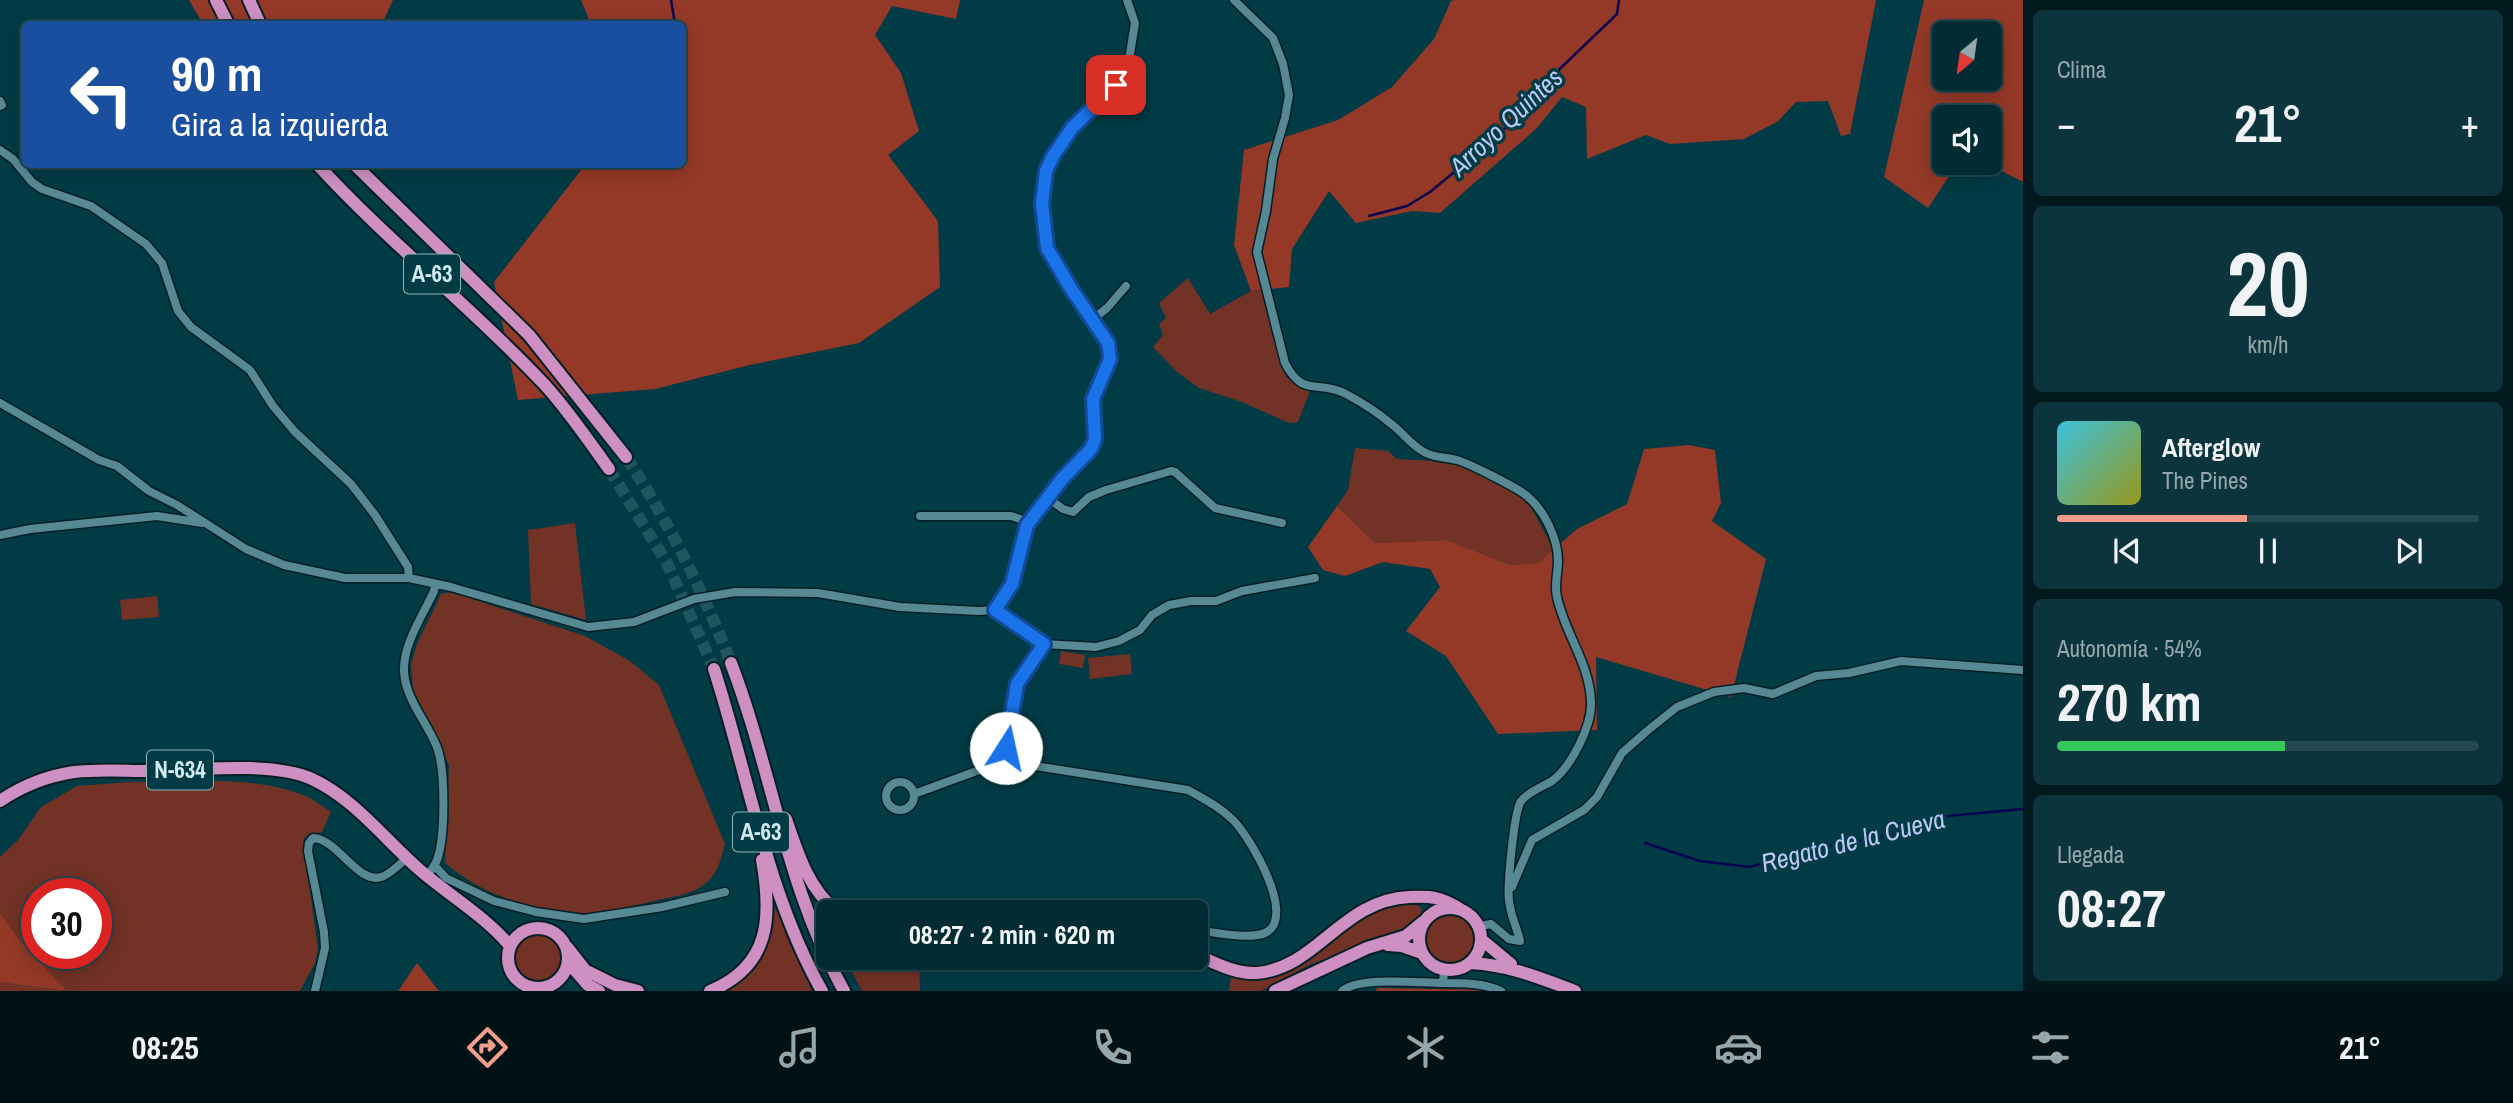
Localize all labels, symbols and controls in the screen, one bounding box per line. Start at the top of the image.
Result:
north arrow [1932,21,2002,91]
map controls [1932,21,2002,175]
text: 90 m [171,40,263,106]
icon: left [56,49,147,140]
text: Clima [2057,54,2106,85]
pin [1086,55,1146,115]
water label: Arroyo Quintes [1441,60,1570,184]
icon: arrive [1097,66,1135,104]
text: 21° [2234,88,2302,158]
text: − [2057,98,2075,149]
text: + [2461,98,2479,149]
text: Gira a la izquierda [171,103,388,146]
button: sound [1932,105,2002,175]
text: 20 [2227,222,2310,344]
road number: A-63 [404,255,460,294]
text: km/h [2248,329,2288,360]
text: Afterglow [2162,430,2260,465]
text: The Pines [2162,465,2248,496]
icon: previous [2108,532,2146,570]
icon: pause [2249,532,2287,570]
icon: next [2390,532,2428,570]
text: Autonomía · 54% [2057,633,2202,664]
text: 270 km [2057,667,2202,737]
position arrow [969,711,1043,785]
road number: N-634 [147,750,213,790]
water label: Regato de la Cueva [1757,801,1949,880]
road number: A-63 [733,812,789,852]
text: Llegada [2057,839,2124,870]
text: 08:27 [2057,873,2166,943]
speed limit sign: 30 [21,878,112,969]
text: 08:27 · 2 min · 620 m [909,917,1115,952]
icon: directions [463,1023,512,1072]
icon: music [775,1023,824,1072]
icon: phone [1088,1023,1137,1072]
icon: climate [1401,1023,1450,1072]
icon: car [1714,1023,1763,1072]
icon: filters [2026,1023,2075,1072]
text: 08:25 [132,1026,199,1069]
text: 21° [2339,1026,2381,1069]

